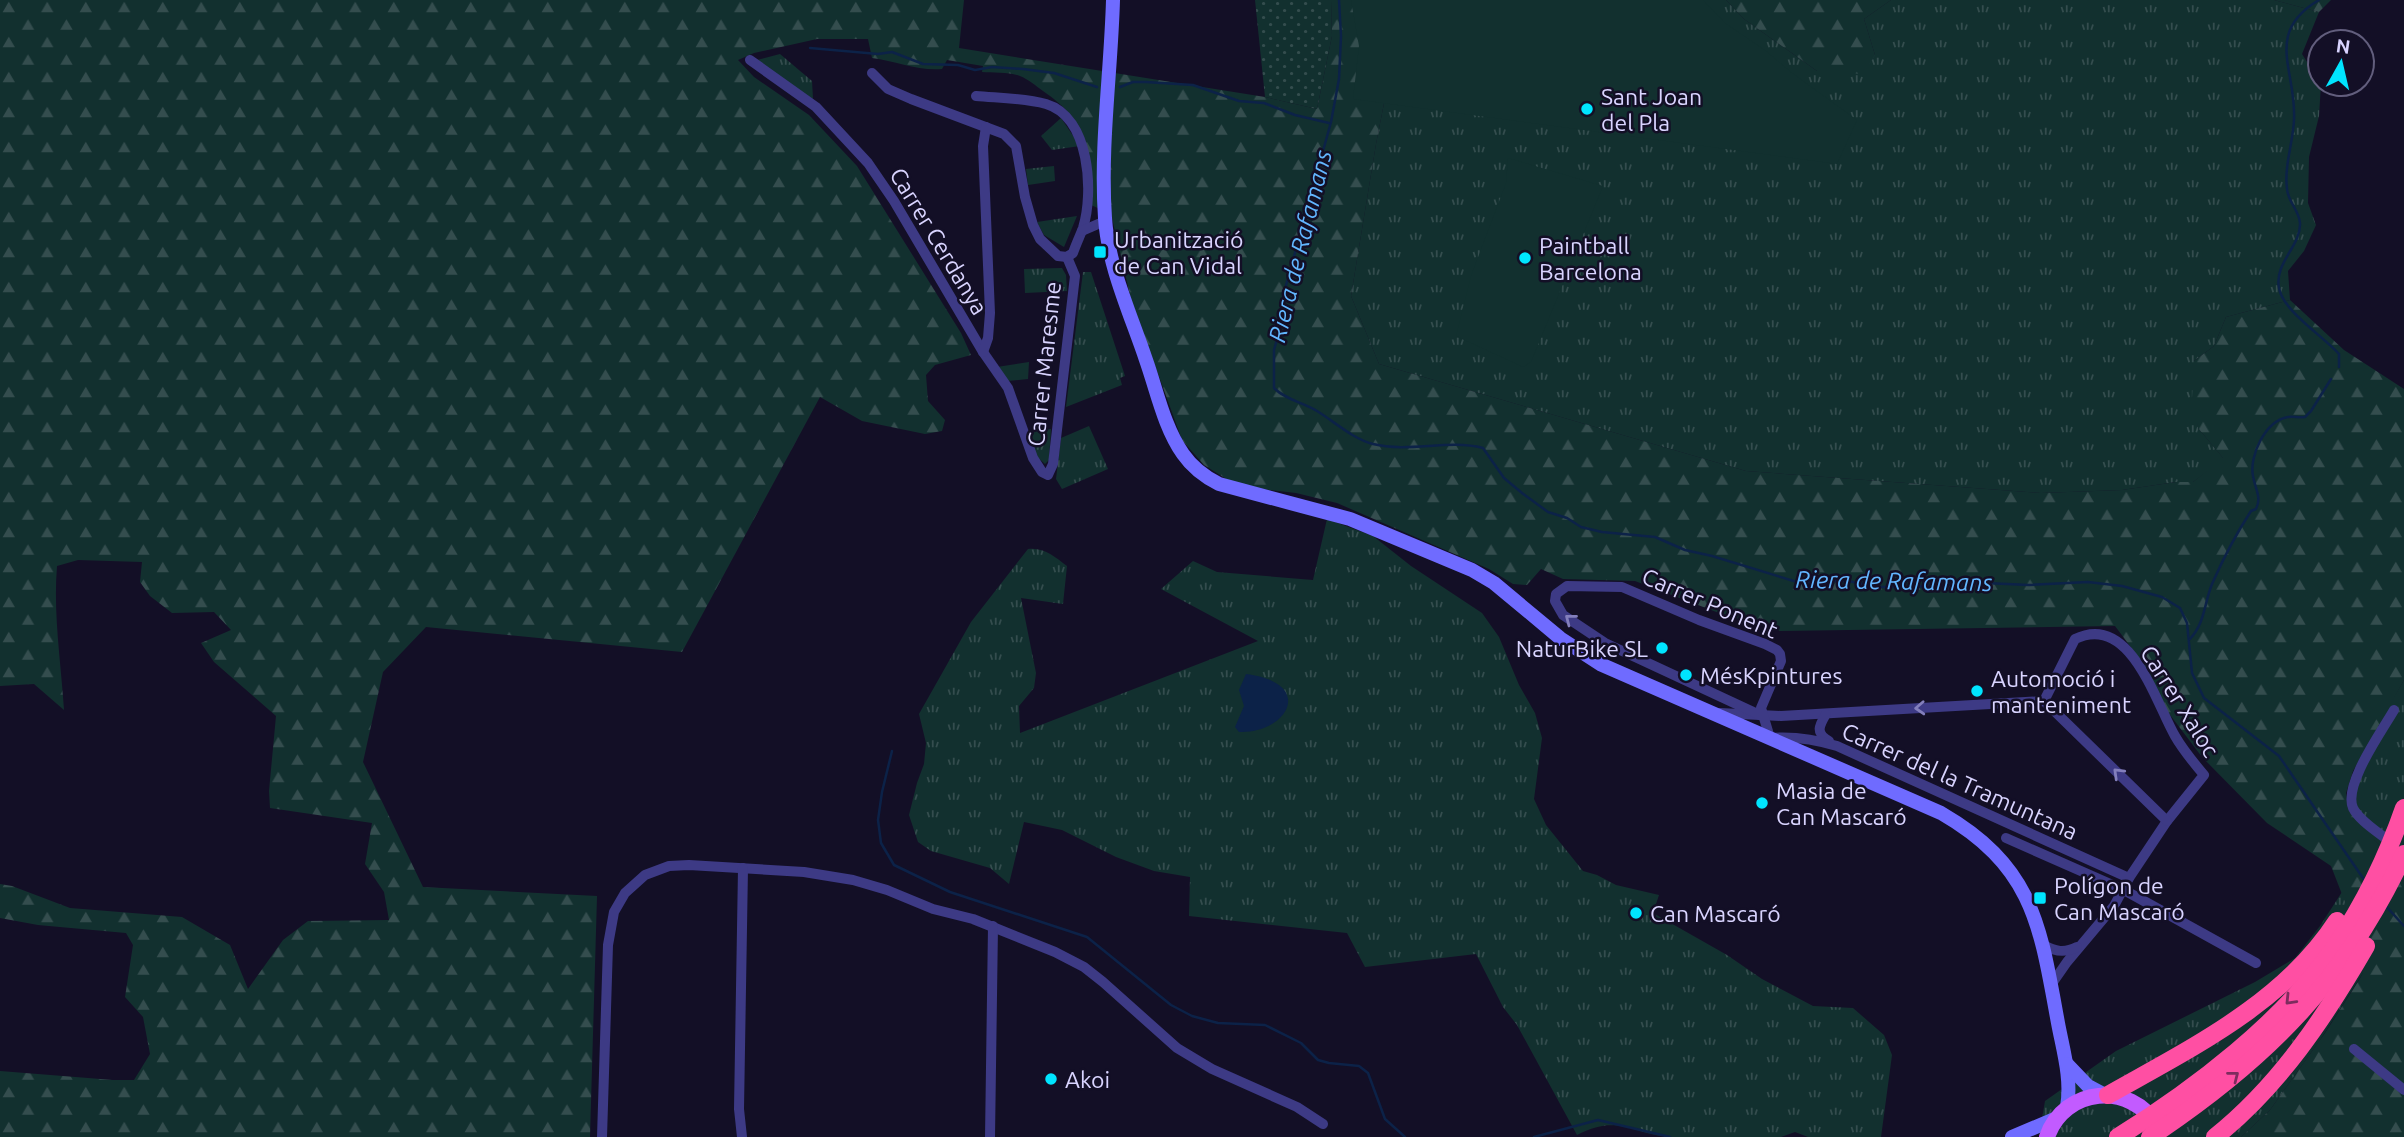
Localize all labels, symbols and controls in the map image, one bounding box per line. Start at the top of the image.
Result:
north arrow [2306,28,2376,98]
text: N [2335,34,2352,58]
place label: Sant Joan del Pla [1601,84,1702,135]
marker: Sant Joan del Pla [1579,101,1595,117]
water label: Riera de Rafamans [1263,147,1337,345]
street label: Carrer Cerdanya [885,163,993,319]
place label: Urbanització de Can Vidal [1114,227,1244,278]
place label: Paintball Barcelona [1539,233,1642,284]
marker: Urbanització de Can Vidal [1092,244,1108,260]
marker: Paintball Barcelona [1517,250,1533,266]
street label: Carrer Maresme [1023,280,1065,448]
street label: Carrer Ponent [1638,563,1782,643]
water label: Riera de Rafamans [1795,566,1993,596]
one-way arrow [1566,615,1578,628]
place label: NaturBike SL [1516,636,1648,661]
marker: NaturBike SL [1654,640,1670,656]
street label: Carrer Xaloc [2136,641,2224,761]
place label: MésKpintures [1700,663,1842,688]
place label: Automoció i manteniment [1991,666,2131,717]
marker: MésKpintures [1678,667,1694,683]
marker: Automoció i manteniment [1969,683,1985,699]
one-way arrow [1914,701,1925,716]
street label: Carrer del la Tramuntana [1838,718,2082,844]
one-way arrow [2114,768,2127,781]
place label: Masia de Can Mascaró [1776,778,1907,829]
marker: Masia de Can Mascaró [1754,795,1770,811]
place label: Polígon de Can Mascaró [2054,873,2185,924]
marker: Polígon de Can Mascaró [2032,890,2048,906]
place label: Can Mascaró [1650,901,1781,926]
marker: Can Mascaró [1628,905,1644,921]
one-way arrow [2286,991,2299,1004]
place label: Akoi [1065,1067,1110,1092]
marker: Akoi [1043,1071,1059,1087]
one-way arrow [2226,1071,2239,1084]

